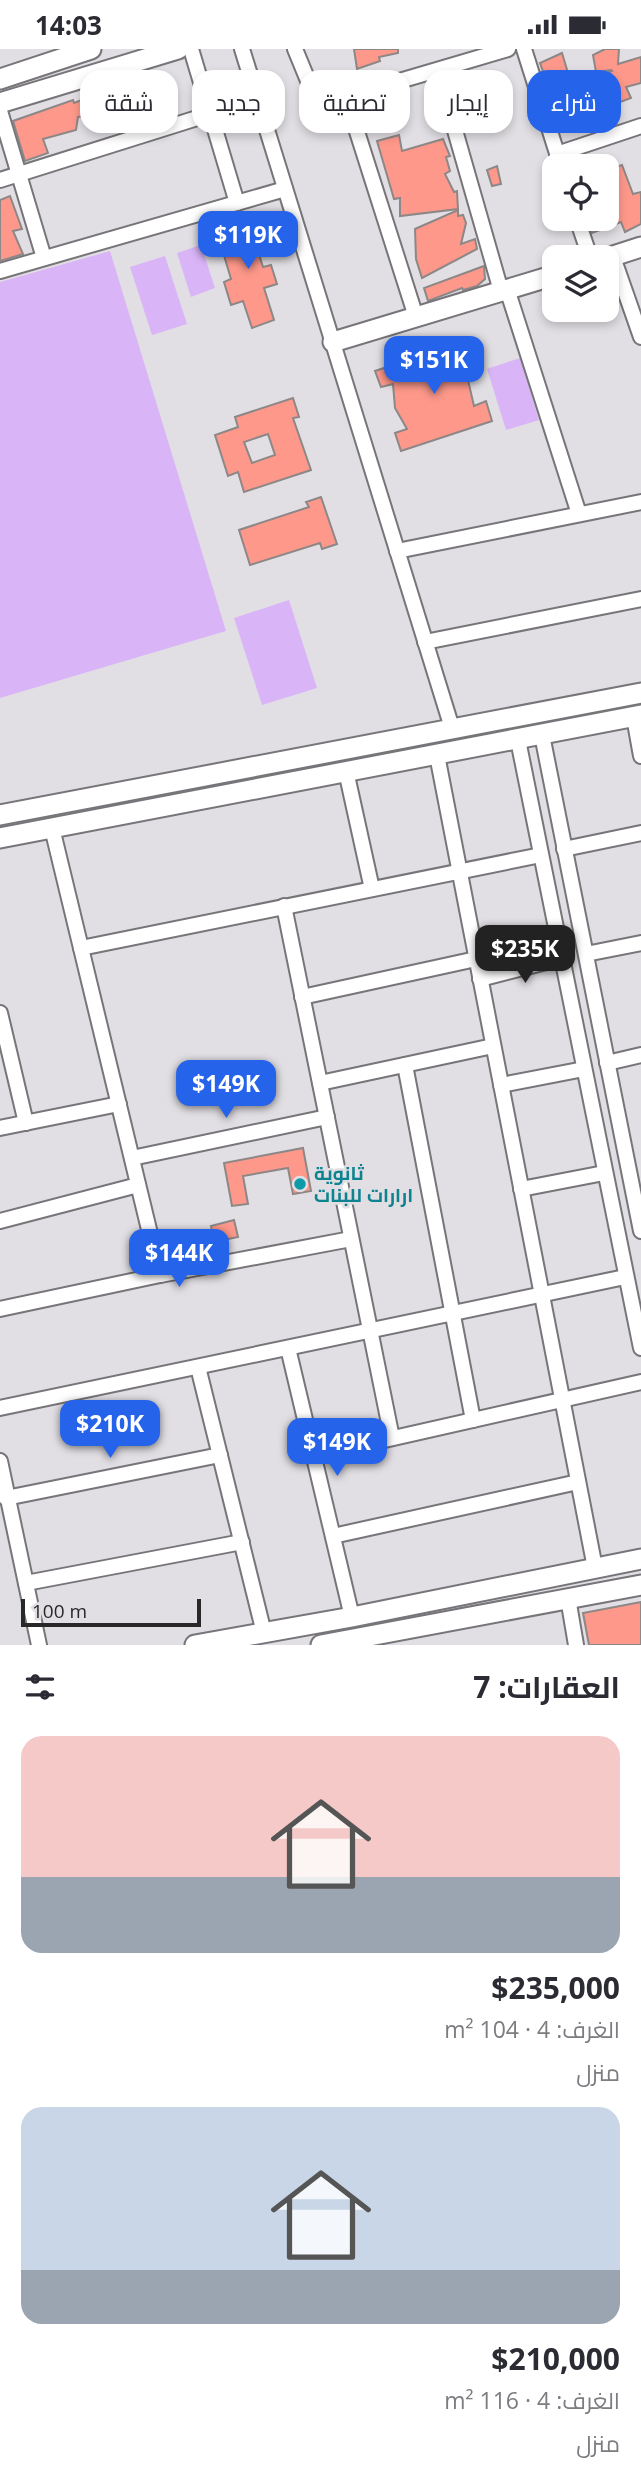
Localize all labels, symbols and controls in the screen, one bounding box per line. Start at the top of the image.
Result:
text: 14:03 [35,7,102,43]
chip: شقة [80,70,178,133]
chip: جديد [192,70,285,133]
chip: تصفية [299,70,410,133]
chip: إيجار [424,70,513,133]
chip: شراء [527,70,621,133]
map controls [542,154,619,322]
button: locate [542,154,619,231]
pin: $119K [199,211,297,271]
text: $119K [214,218,282,250]
button: layers [542,245,619,322]
pin: $151K [385,337,483,396]
text: $151K [400,343,468,375]
pin: $235K [476,925,574,985]
text: $235K [491,932,559,964]
pin: $149K [177,1061,275,1120]
text: $149K [192,1067,260,1099]
place label: ثانوية ارارات للبنات [314,1160,413,1208]
marker: ثانوية ارارات للبنات [292,1176,308,1192]
pin: $144K [130,1229,228,1289]
text: $144K [145,1236,213,1268]
pin: $210K [61,1401,159,1460]
text: $210K [76,1407,144,1439]
pin: $149K [288,1419,386,1478]
text: $149K [303,1425,371,1457]
scale bar [21,1596,201,1628]
text: 100 m [32,1598,87,1624]
text: العقارات: 7 [473,1666,620,1707]
icon: filters [21,1668,59,1706]
icon: home [258,1781,384,1907]
text: $235,000 [491,1967,620,2008]
text: الغرف: 4 · 104 m² [444,2013,620,2045]
text: منزل [576,2056,620,2088]
icon: home [258,2152,384,2278]
text: $210,000 [491,2338,620,2379]
text: الغرف: 4 · 116 m² [444,2384,620,2416]
text: منزل [576,2427,620,2459]

